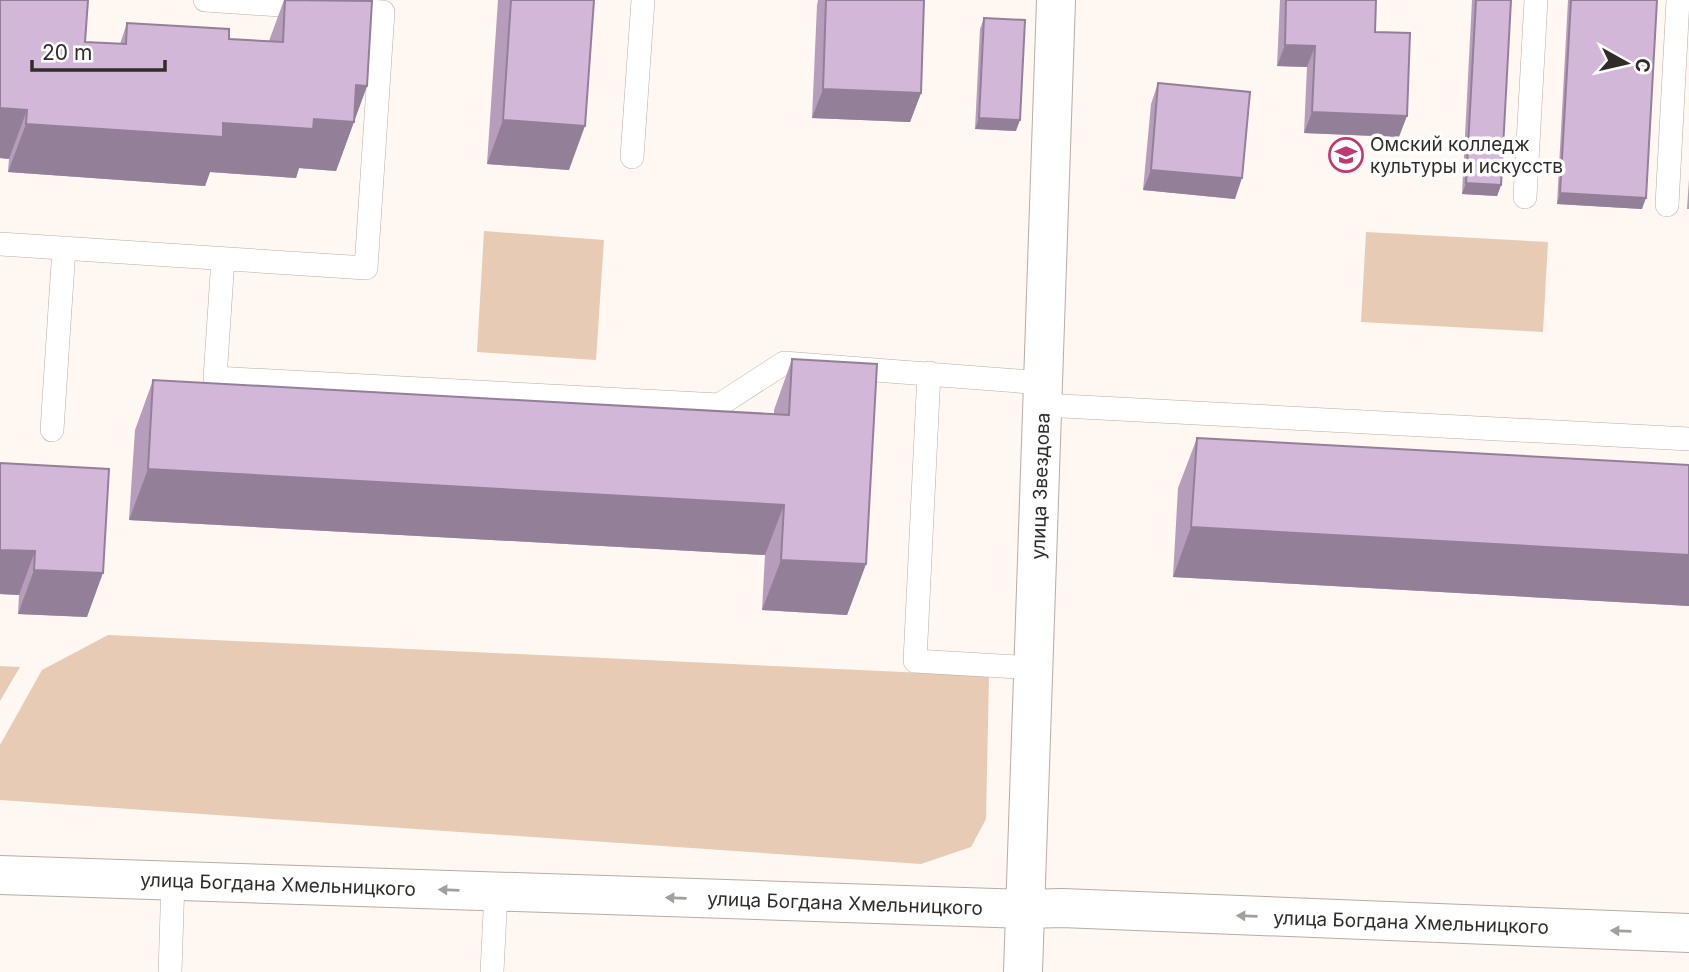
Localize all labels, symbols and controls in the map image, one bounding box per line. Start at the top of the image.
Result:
scale bar [32,28,164,72]
north arrow [1591,28,1661,98]
text: 20 m [42,40,92,65]
text: С [1630,57,1655,74]
place label: Омский колледж культуры и искусств [1370,133,1563,178]
school or university icon: Омский колледж культуры и искусств [1327,136,1365,174]
street label: улица Звездова [1026,412,1055,560]
street label: улица Богдана Хмельницкого [140,868,416,901]
one-way arrow [438,884,460,896]
street label: улица Богдана Хмельницкого [707,887,983,920]
one-way arrow [665,892,687,903]
street label: улица Богдана Хмельницкого [1273,906,1549,939]
one-way arrow [1235,910,1257,921]
one-way arrow [1610,925,1632,936]

